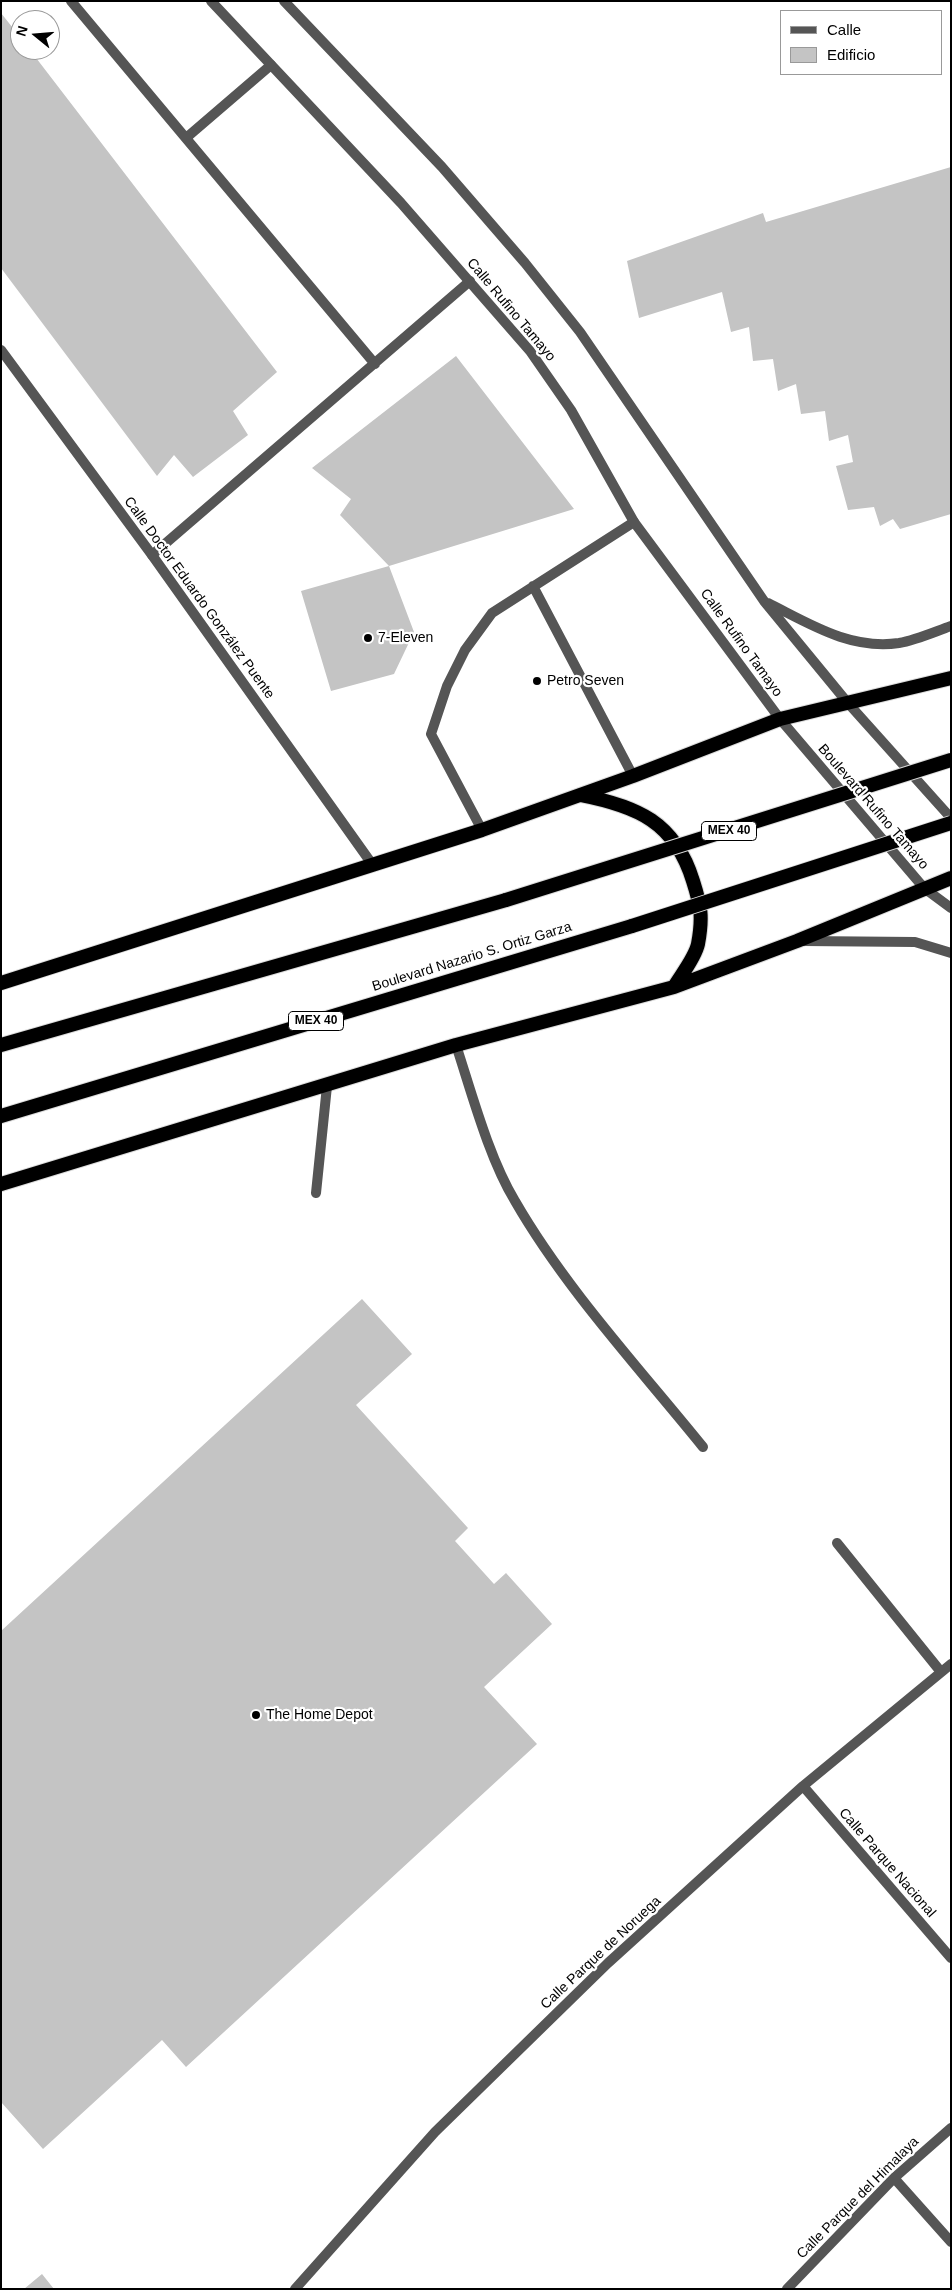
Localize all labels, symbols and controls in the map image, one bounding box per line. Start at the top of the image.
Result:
north arrow [10,10,60,60]
legend [780,10,942,75]
text: Calle [827,21,861,38]
text: N [12,24,31,38]
text: Edificio [827,46,875,63]
street label: Calle Rufino Tamayo [463,255,559,365]
street label: Calle Doctor Eduardo González Puente [120,494,278,702]
street label: Calle Rufino Tamayo [696,586,786,700]
place label: 7-Eleven [378,630,433,646]
marker: 7-Eleven [362,632,374,644]
place label: Petro Seven [547,673,624,689]
marker: Petro Seven [531,675,543,687]
street label: Boulevard Rufino Tamayo [814,741,932,873]
road number: MEX 40 [702,821,756,840]
street label: Boulevard Nazario S. Ortiz Garza [370,919,574,995]
road number: MEX 40 [288,1011,344,1030]
place label: The Home Depot [266,1707,373,1723]
marker: The Home Depot [250,1709,262,1721]
street label: Calle Parque Nacional [835,1805,939,1921]
street label: Calle Parque de Noruega [537,1893,665,2013]
street label: Calle Parque del Himalaya [793,2133,923,2263]

